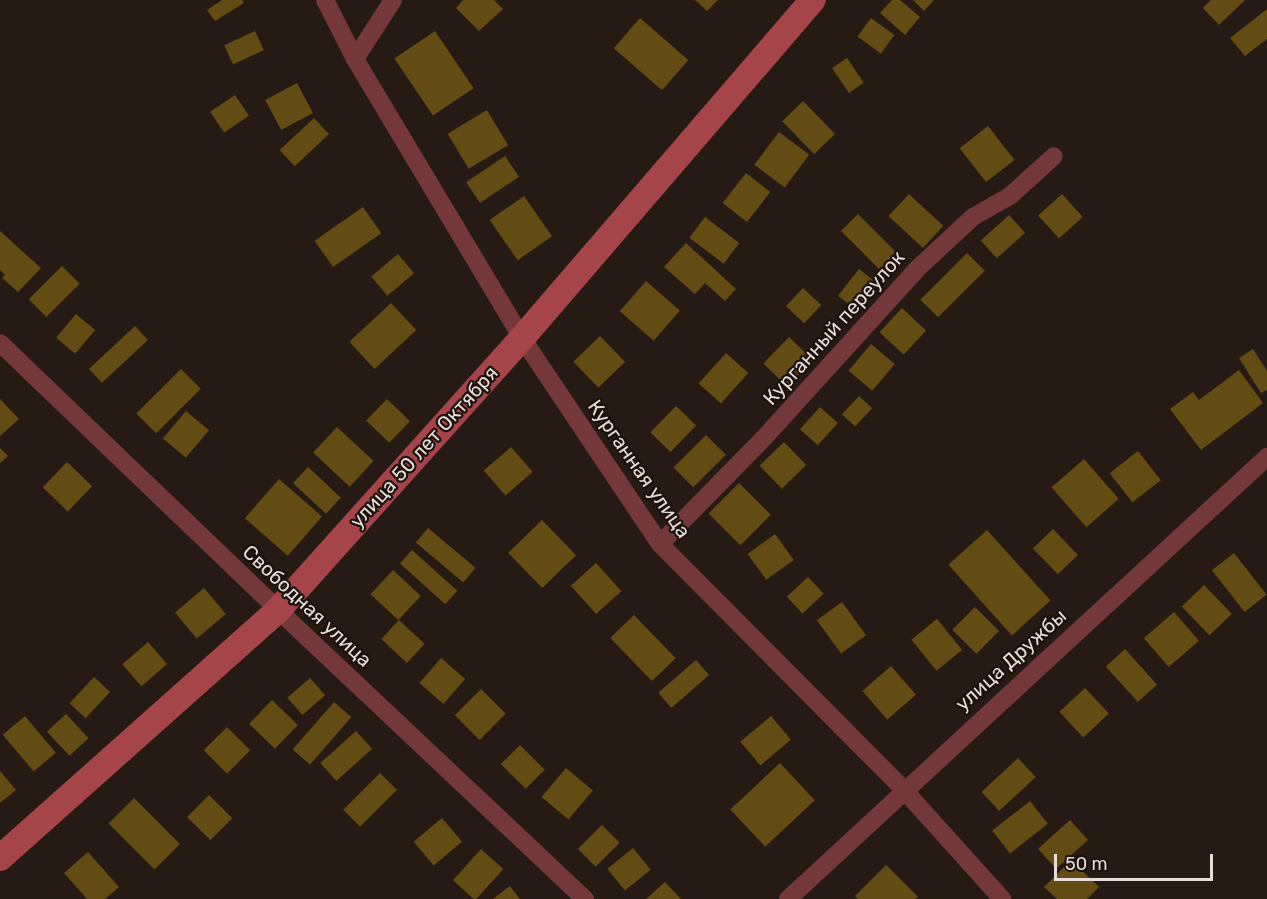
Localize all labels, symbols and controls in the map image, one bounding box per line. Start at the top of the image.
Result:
street label: Курганный переулок [758,246,910,410]
street label: улица 50 лет Октября [345,361,503,533]
street label: Курганная улица [582,395,696,543]
street label: Свободная улица [238,540,376,672]
street label: улица Дружбы [951,604,1071,716]
scale bar [1057,842,1216,880]
text: 50 m [1065,853,1108,875]

